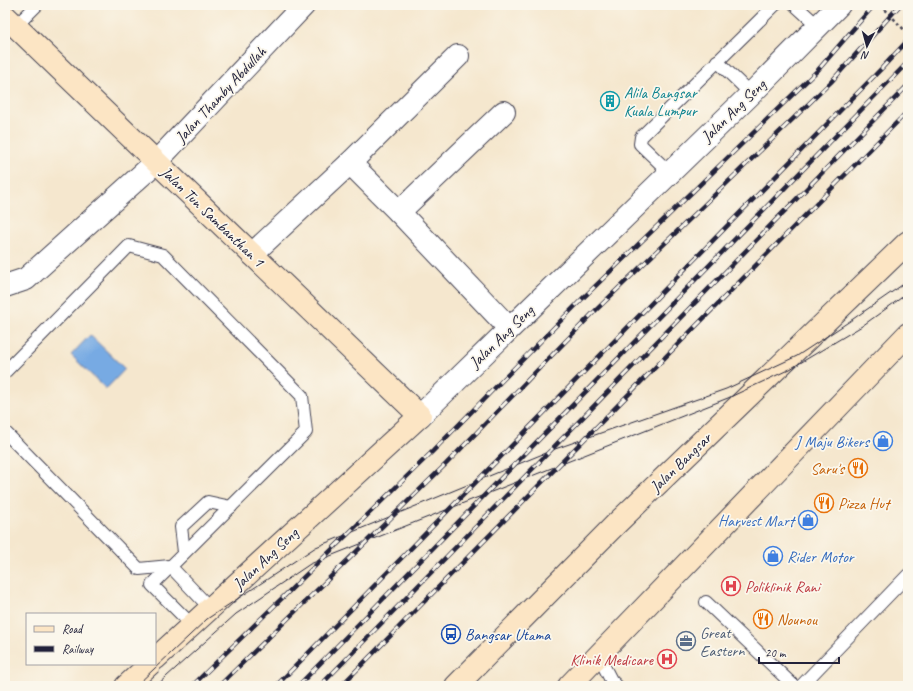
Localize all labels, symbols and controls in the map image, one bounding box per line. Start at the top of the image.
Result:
north arrow [847,26,887,66]
street label: Jalan Thamby Abdullah [170,42,271,148]
text: N [860,48,870,63]
street label: Jalan Ang Seng [696,74,771,147]
place label: Alila Bangsar Kuala Lumpur [624,83,699,121]
building icon: Alila Bangsar Kuala Lumpur [599,90,621,112]
street label: Jalan Tun Sambanthan 1 [156,161,269,272]
street label: Jalan Ang Seng [464,300,539,373]
street label: Jalan Bangsar [645,428,716,498]
shop icon: J Maju Bikers [872,430,894,452]
place label: J Maju Bikers [794,432,871,452]
restaurant icon: Saru's [847,457,869,479]
place label: Saru's [810,459,846,479]
restaurant icon: Pizza Hut [813,492,835,514]
place label: Pizza Hut [838,494,892,514]
shop icon: Harvest Mart [797,509,819,531]
place label: Harvest Mart [718,511,797,531]
street label: Jalan Ang Seng [228,522,304,595]
shop icon: Rider Motor [762,545,784,567]
place label: Rider Motor [787,547,856,567]
hospital icon: Poliklinik Rani [720,575,742,597]
place label: Poliklinik Rani [745,577,822,597]
restaurant icon: Nounou [752,608,774,630]
place label: Nounou [777,610,818,630]
legend [26,613,156,665]
text: Road [62,621,84,637]
bus stop icon: Bangsar Utama [440,623,462,645]
place label: Great Eastern [700,623,745,661]
place label: Bangsar Utama [465,625,551,645]
office icon: Great Eastern [675,630,697,652]
scale bar [759,639,839,665]
text: Railway [62,641,94,657]
text: 20 m [765,645,787,661]
hospital icon: Klinik Medicare [656,648,678,670]
place label: Klinik Medicare [570,650,655,670]

